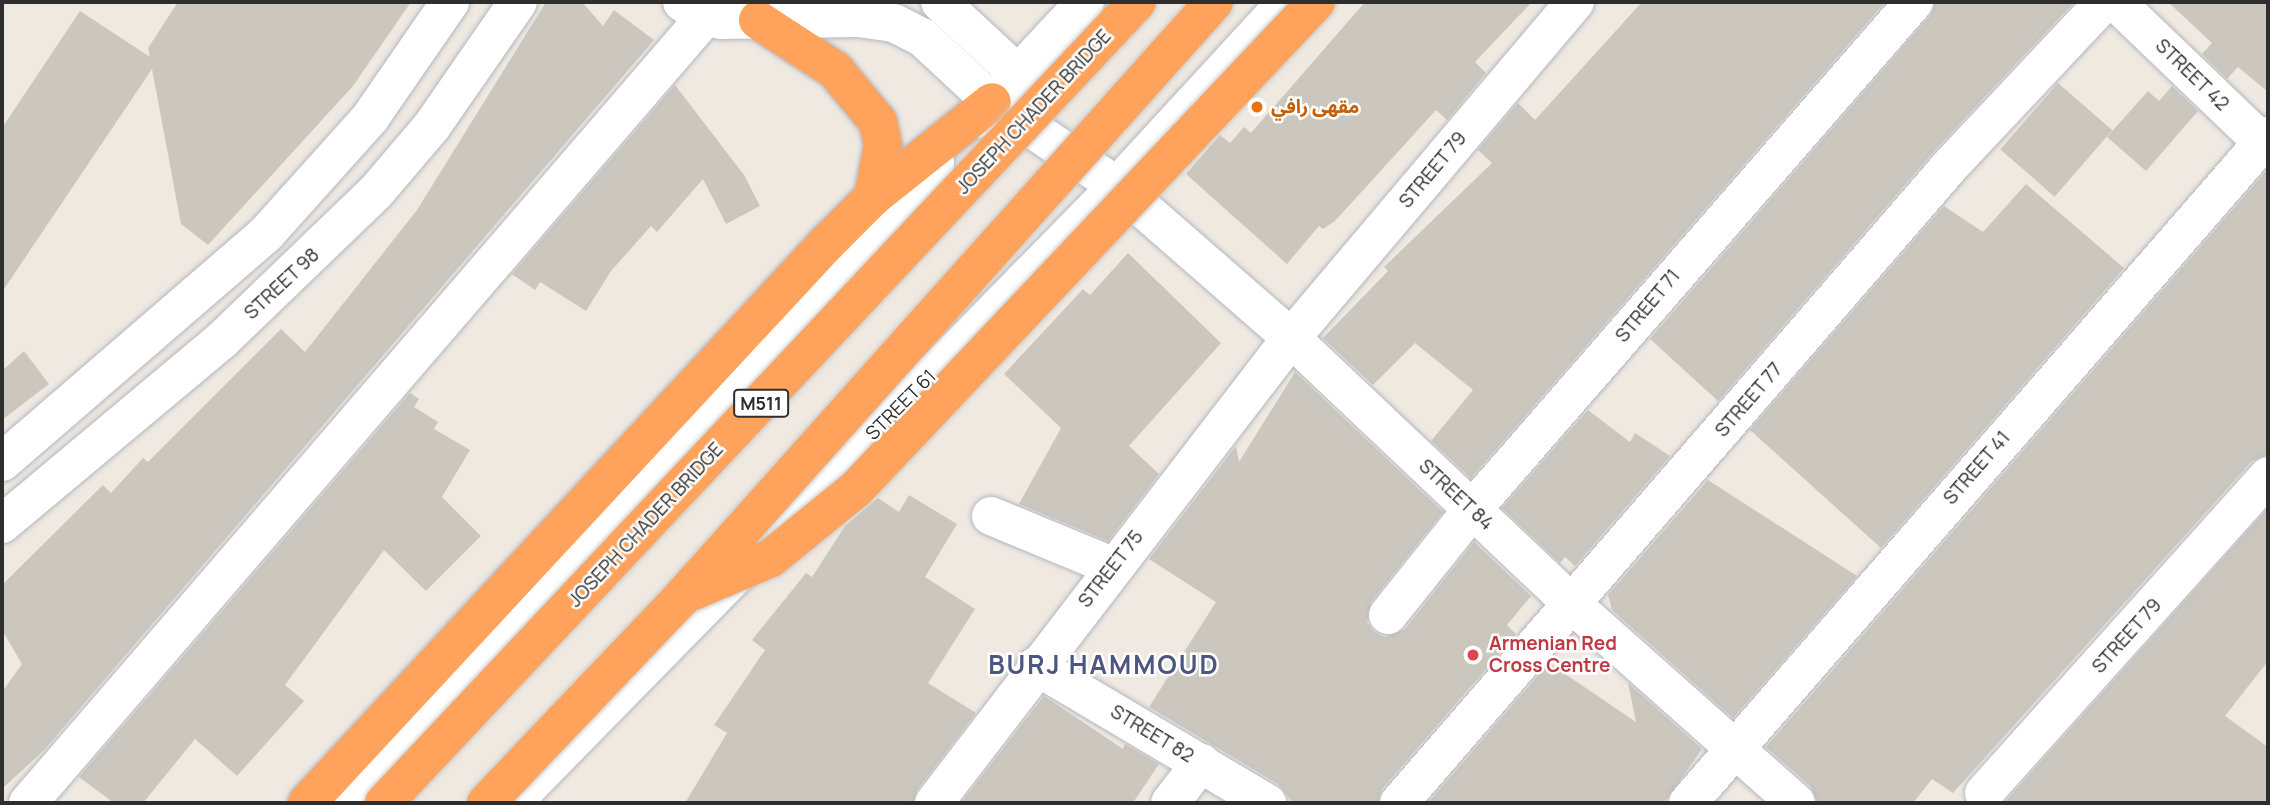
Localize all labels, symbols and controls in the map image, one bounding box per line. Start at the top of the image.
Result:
street label: JOSEPH CHADER BRIDGE [952,25,1116,199]
street label: STREET 42 [2150,34,2234,116]
place label: مقهى رافي [1271,96,1359,118]
marker: مقهى رافي [1249,99,1265,115]
street label: STREET 79 [1394,127,1472,213]
street label: STREET 98 [240,243,324,325]
street label: STREET 71 [1611,265,1685,347]
street label: STREET 77 [1710,358,1788,442]
street label: STREET 61 [861,365,941,445]
road number: M511 [733,388,789,418]
street label: STREET 41 [1939,426,2015,510]
street label: JOSEPH CHADER BRIDGE [564,438,728,612]
street label: STREET 84 [1414,455,1498,535]
street label: STREET 75 [1074,526,1148,612]
street label: STREET 79 [2087,594,2167,678]
place label: Armenian Red Cross Centre [1489,633,1617,677]
marker: Armenian Red Cross Centre [1463,645,1483,665]
district label: BURJ HAMMOUD [990,649,1218,681]
street label: STREET 82 [1106,700,1198,768]

